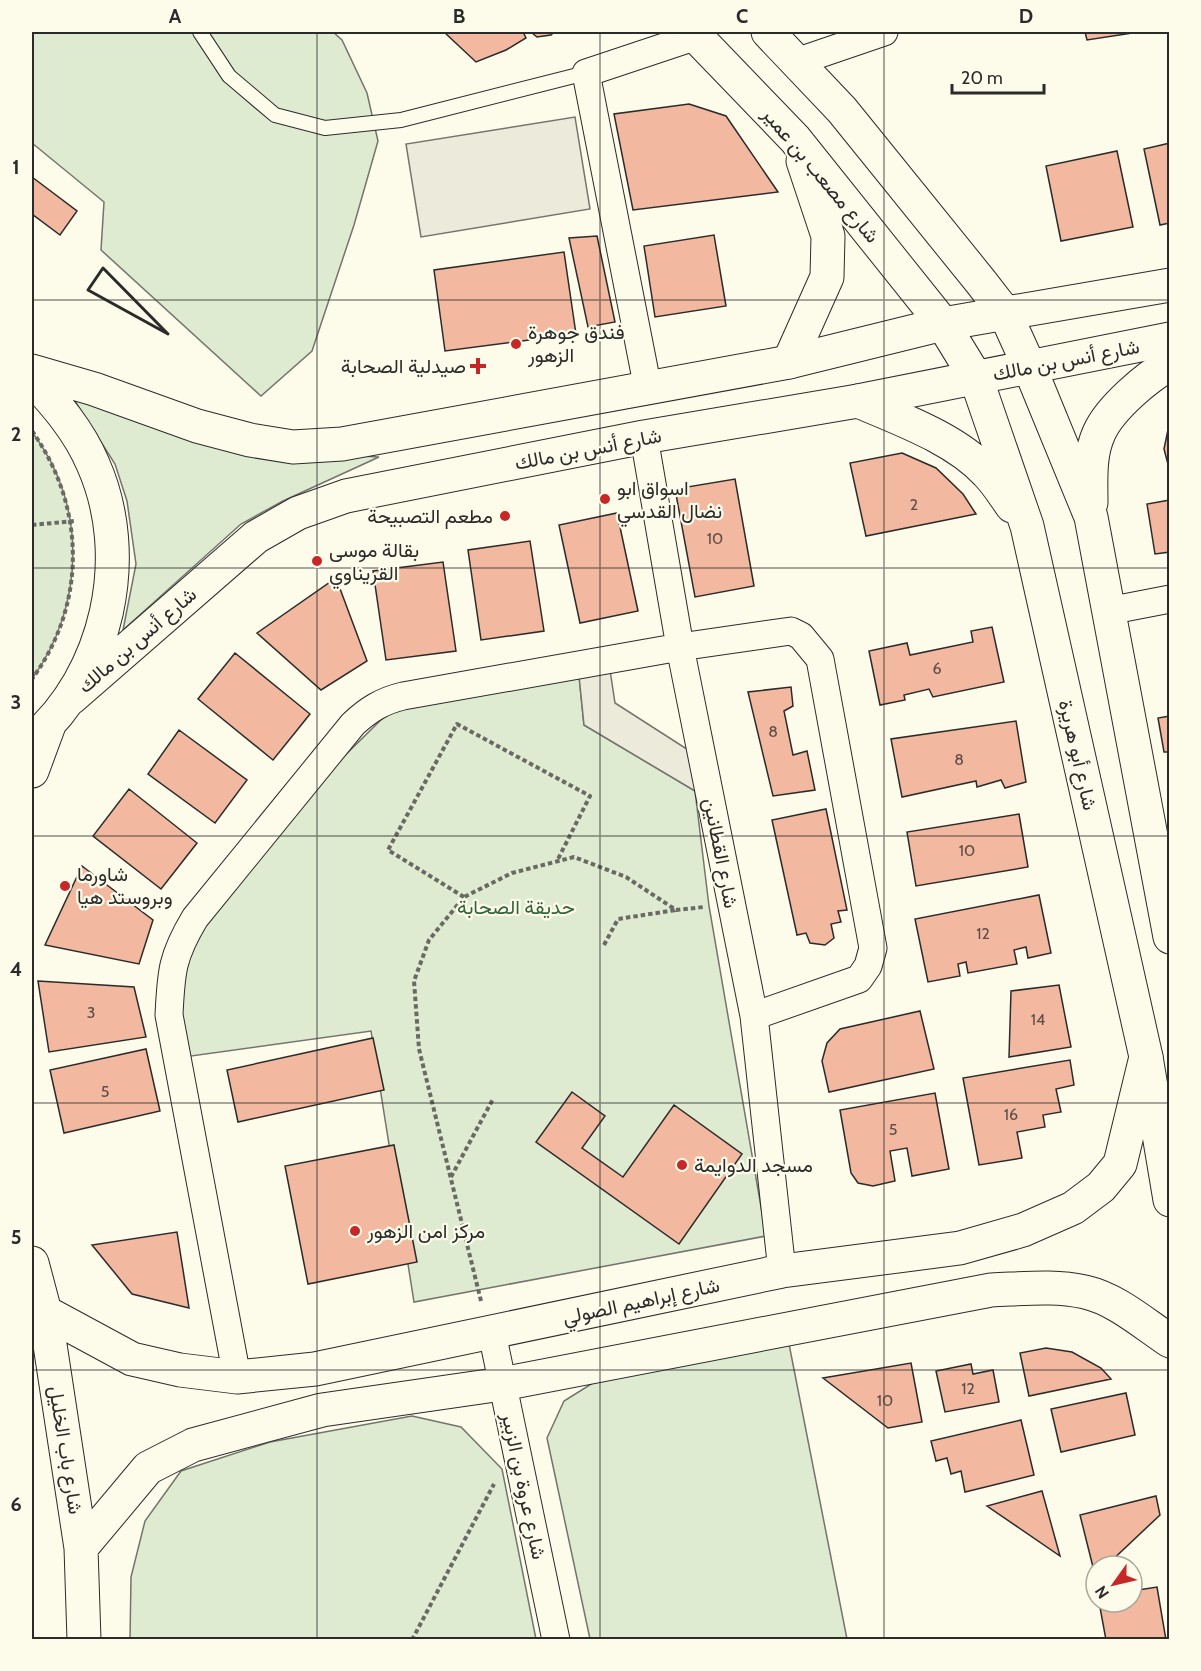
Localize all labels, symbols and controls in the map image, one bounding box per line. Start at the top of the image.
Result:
text: A [169,4,182,28]
text: B [453,4,465,28]
text: C [736,4,748,28]
text: D [1019,4,1033,28]
scale bar [952,57,1044,95]
text: 20 m [961,67,1003,89]
street label: شارع مصعب بن عمير [755,102,885,249]
text: 1 [12,155,20,179]
place label: فندق جوهرة الزهور [527,320,625,368]
street label: شارع أنس بن مالك [991,334,1142,388]
marker: فندق جوهرة الزهور [509,337,523,351]
place label: صيدلية الصحابة [341,354,466,378]
marker: صيدلية الصحابة [471,359,485,373]
text: 2 [11,422,21,446]
street label: شارع أنس بن مالك [513,423,664,477]
place label: اسواق ابو نضال القدسي [617,476,722,528]
marker: اسواق ابو نضال القدسي [598,492,612,506]
house number: 2 [910,495,918,514]
place label: مطعم التصبيحة [367,504,493,529]
marker: مطعم التصبيحة [498,509,512,523]
house number: 10 [707,529,723,548]
place label: بقالة موسى القريناوي [329,538,419,590]
marker: بقالة موسى القريناوي [310,554,324,568]
street label: شارع أنس بن مالك [73,582,202,699]
house number: 6 [932,659,942,678]
text: 3 [11,690,21,714]
street label: شارع أبو هريرة [1052,697,1102,813]
house number: 8 [768,722,778,741]
house number: 8 [954,750,964,769]
street label: شارع القطانين [697,796,743,911]
house number: 10 [959,841,975,860]
place label: شاورما وبروستد هيا [77,862,173,910]
marker: شاورما وبروستد هيا [58,879,72,893]
park label: حديقة الصحابة [457,895,575,919]
house number: 12 [976,924,990,943]
text: 4 [10,957,22,981]
house number: 3 [87,1003,95,1022]
house number: 14 [1031,1010,1045,1029]
house number: 5 [101,1082,109,1101]
house number: 16 [1004,1105,1018,1124]
house number: 5 [889,1120,897,1139]
place label: مسجد الدوايمة [694,1153,813,1178]
marker: مسجد الدوايمة [675,1158,689,1172]
place label: مركز امن الزهور [366,1219,485,1244]
marker: مركز امن الزهور [348,1224,362,1238]
text: 5 [11,1225,21,1249]
street label: شارع إبراهيم الصولي [560,1273,723,1334]
house number: 12 [961,1379,975,1398]
street label: شارع باب الخليل [42,1384,88,1516]
house number: 10 [877,1391,893,1410]
street label: شارع عروة بن الزبير [495,1410,551,1562]
text: 6 [10,1492,22,1516]
north arrow [1084,1554,1144,1614]
text: N [1091,1582,1113,1602]

